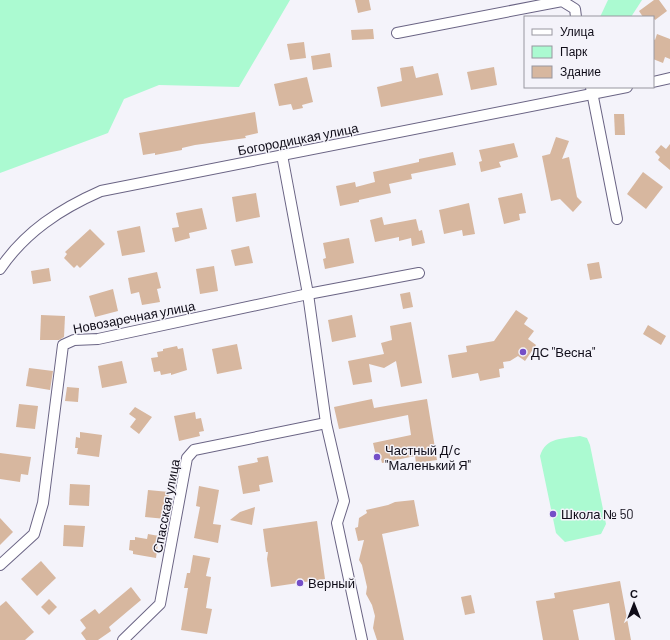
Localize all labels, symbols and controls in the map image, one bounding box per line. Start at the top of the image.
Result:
legend [524,16,654,88]
text: Улица [560,24,594,39]
text: Парк [560,44,588,59]
text: Здание [560,64,601,79]
street label: Богородицкая улица [236,119,360,159]
street label: Новозаречная улица [71,297,197,337]
place label: ДС "Весна" [531,344,596,360]
marker: ДС "Весна" [518,347,528,357]
place label: Частный Д/с "Маленький Я" [385,442,472,473]
marker: Частный Д/с "Маленький Я" [372,452,382,462]
street label: Спасская улица [149,457,183,554]
place label: Школа № 50 [561,506,634,522]
marker: Школа № 50 [548,509,558,519]
place label: Верный [308,575,355,591]
marker: Верный [295,578,305,588]
north arrow [614,584,654,624]
text: С [630,587,638,600]

